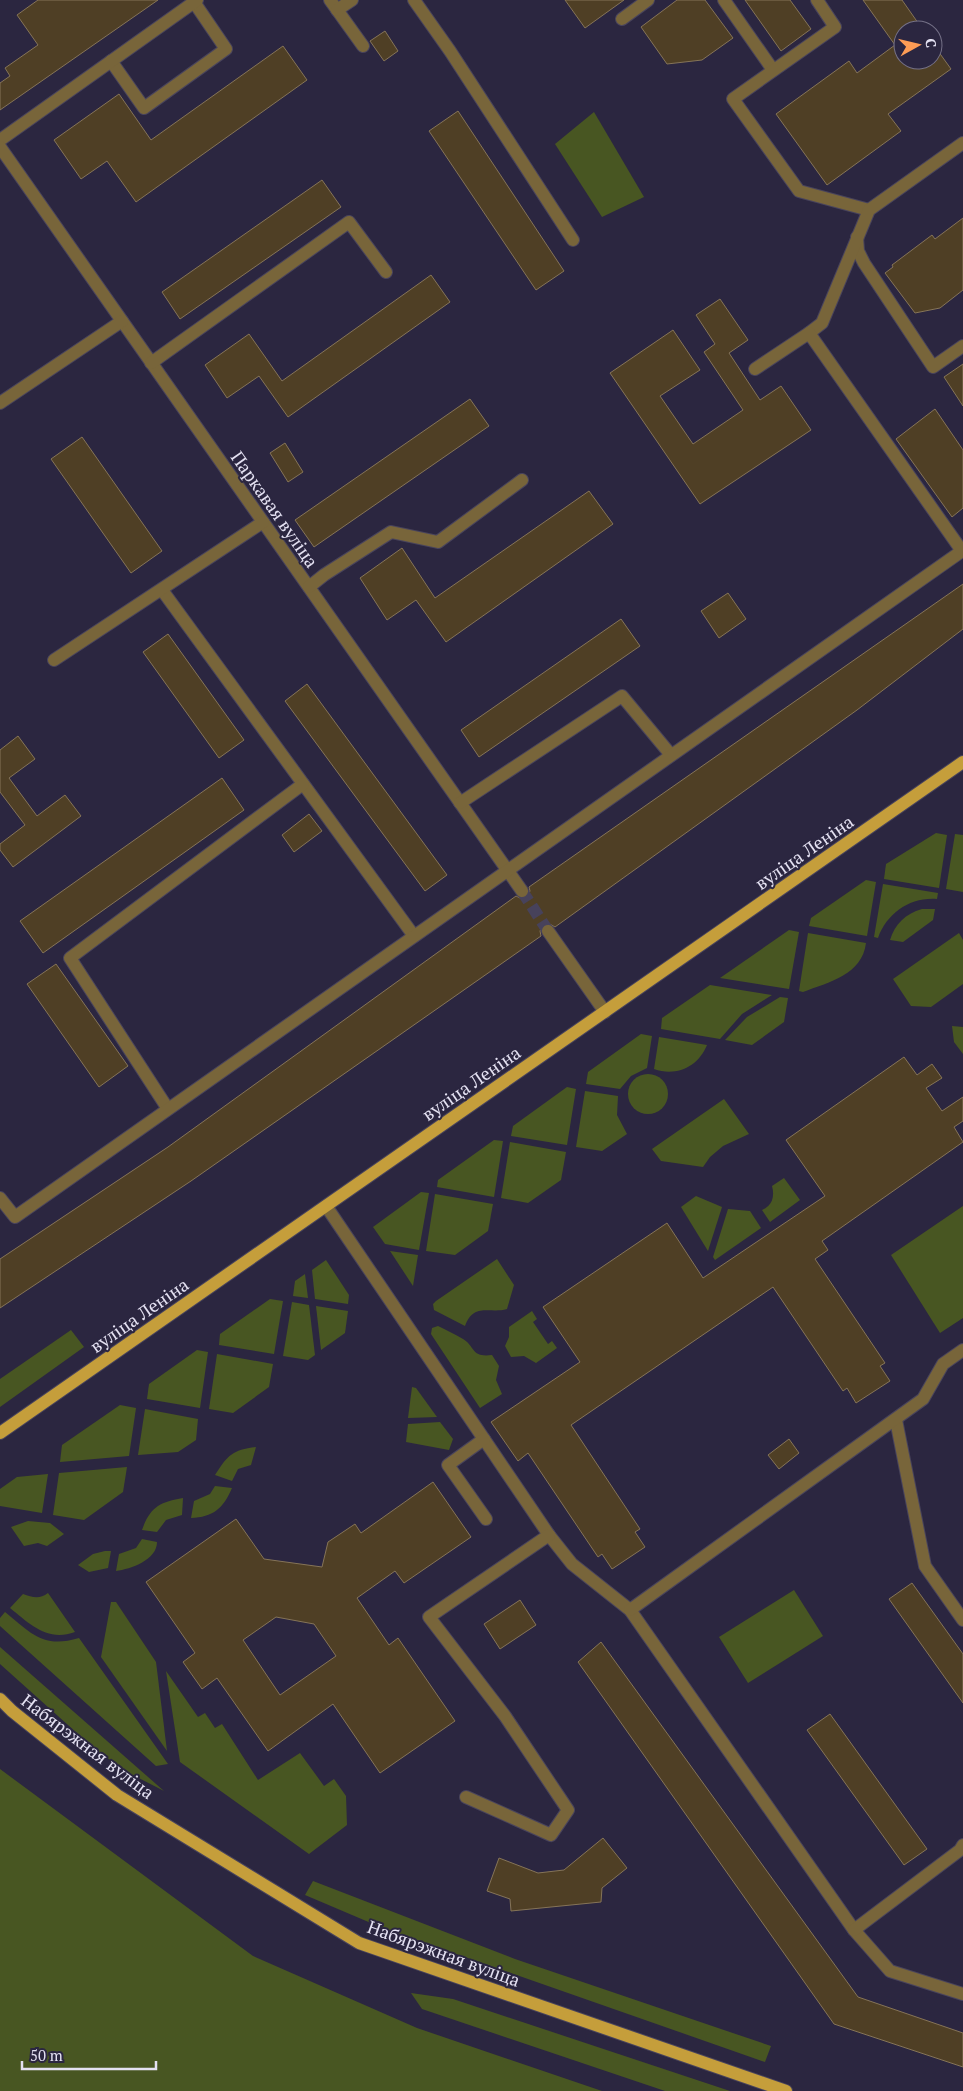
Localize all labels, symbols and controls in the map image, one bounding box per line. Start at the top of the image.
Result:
north arrow [893,20,943,70]
text: С [921,37,941,49]
street label: Паркавая вуліца [226,446,324,572]
street label: вуліца Леніна [750,809,858,895]
street label: вуліца Леніна [417,1040,525,1126]
street label: вуліца Леніна [85,1272,193,1358]
street label: Набярэжная вуліца [17,1688,159,1804]
street label: Набярэжная вуліца [364,1914,524,1992]
scale bar [22,2038,156,2070]
text: 50 m [30,2045,63,2065]

